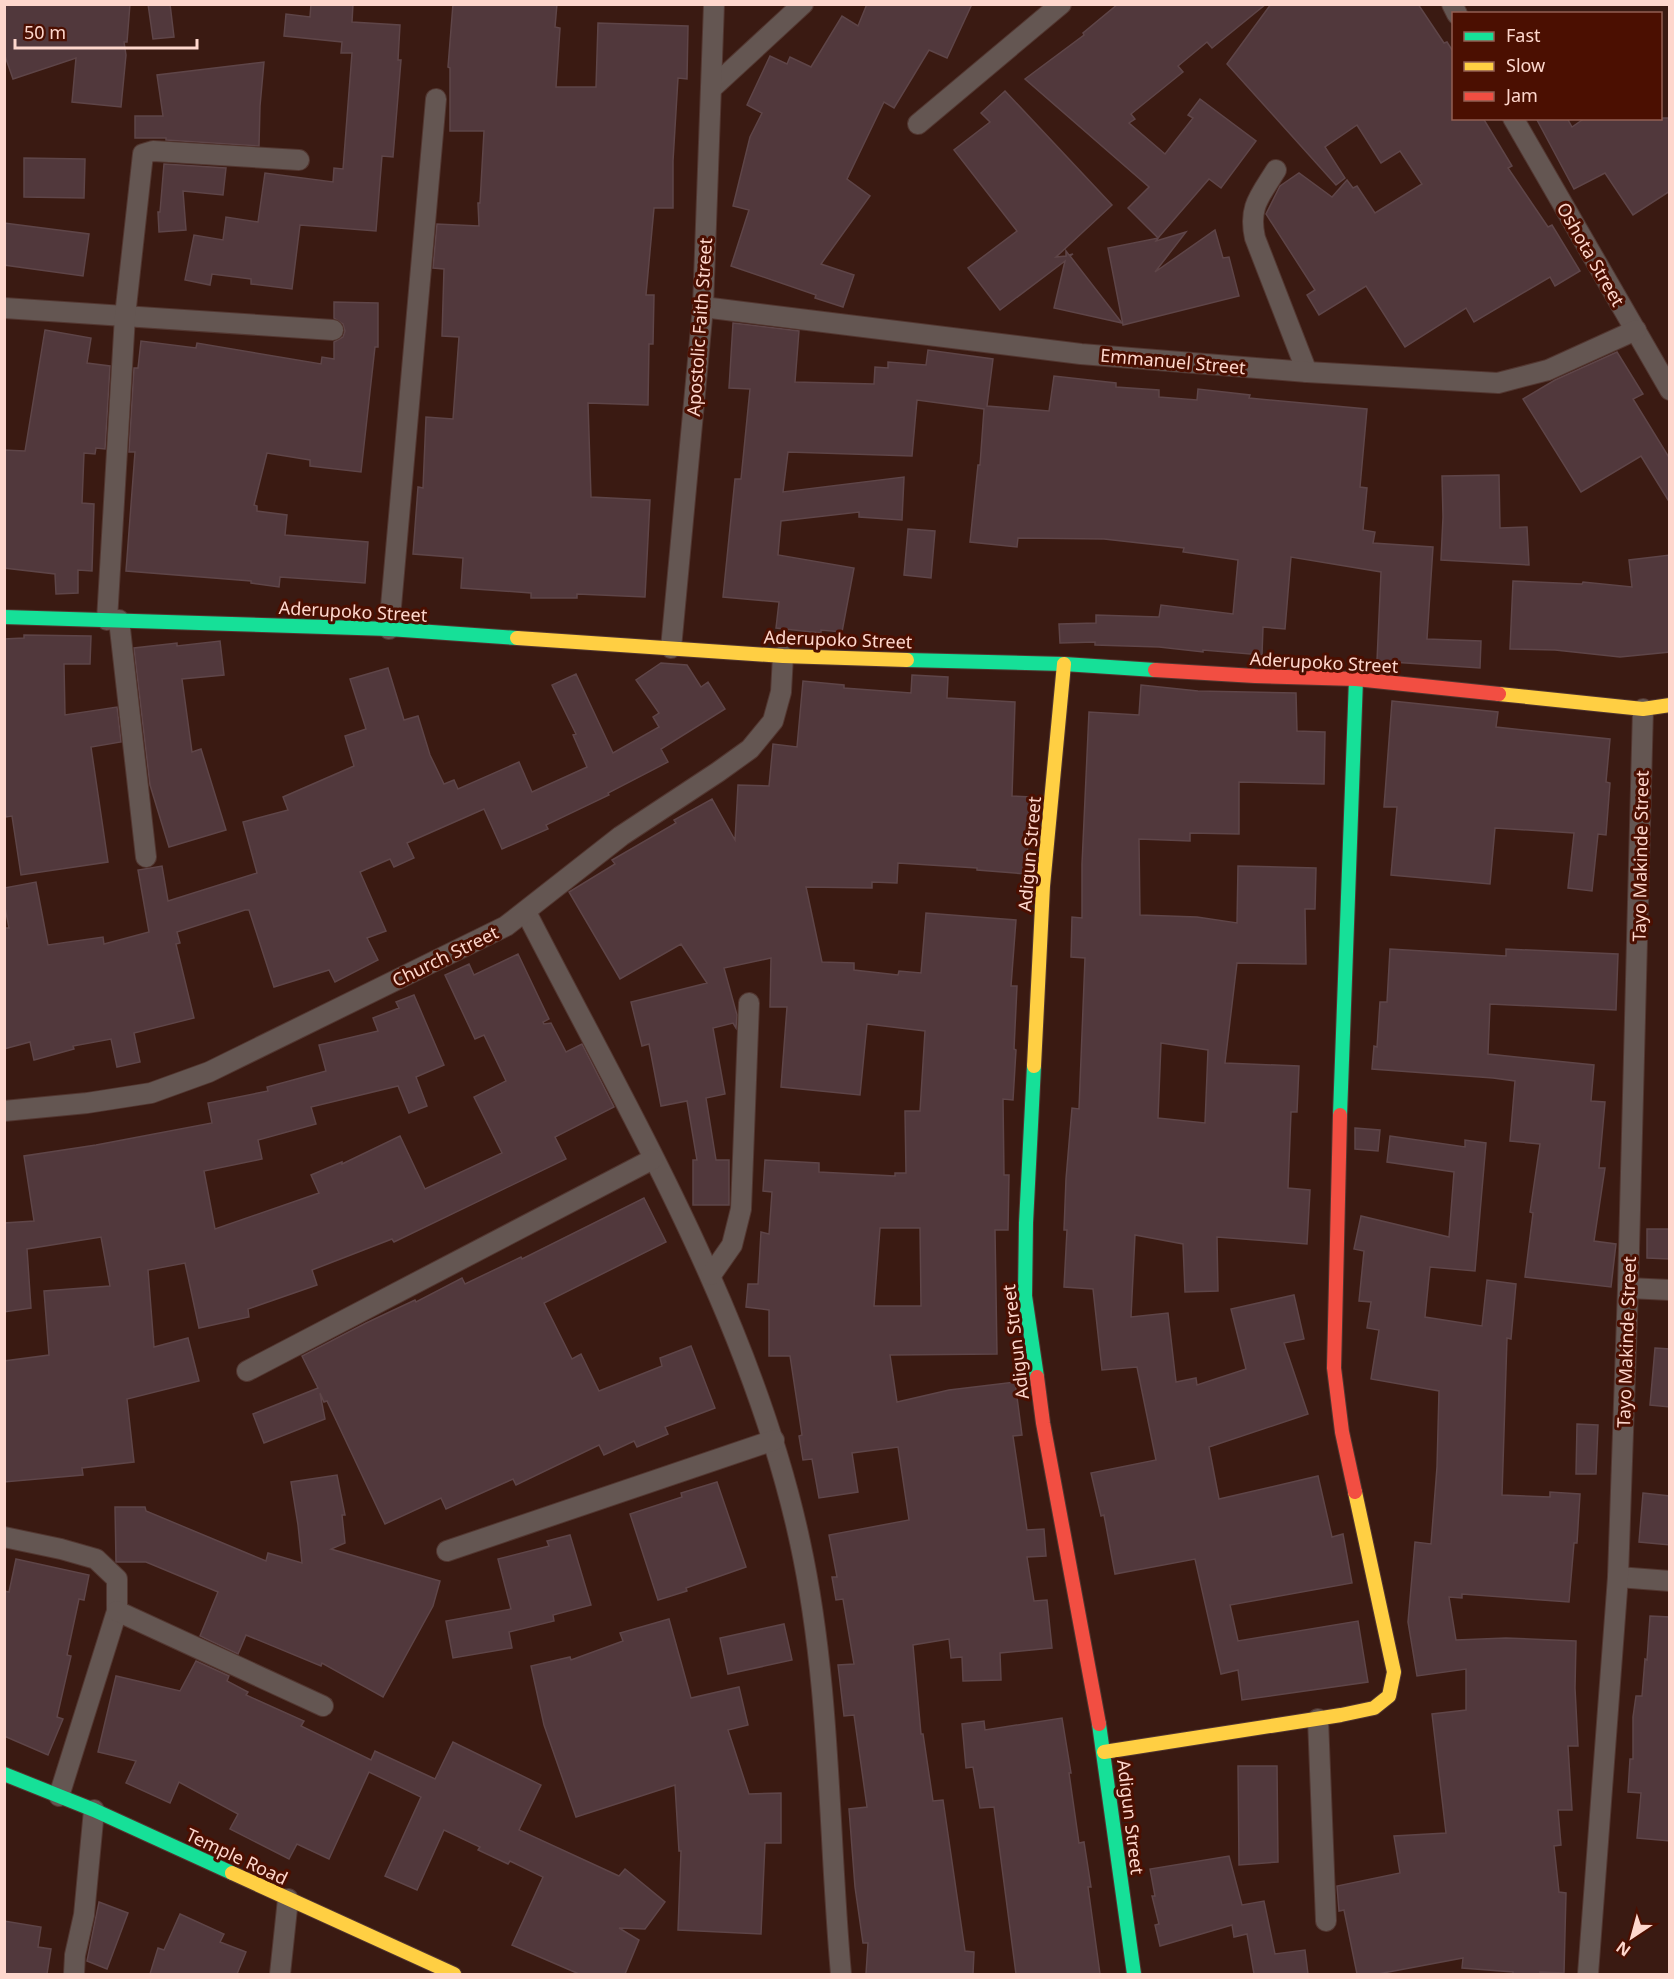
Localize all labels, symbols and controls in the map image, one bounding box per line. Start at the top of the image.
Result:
scale bar [15,12,196,50]
legend [1452,12,1662,120]
text: 50 m [24,20,66,44]
text: Fast [1506,23,1541,47]
text: Slow [1506,53,1545,77]
text: Jam [1504,83,1538,107]
street label: Oshota Street [1552,198,1631,311]
street label: Apostolic Faith Street [681,237,717,417]
street label: Emmanuel Street [1099,343,1247,379]
street label: Aderupoko Street [278,595,428,627]
street label: Aderupoko Street [763,624,913,654]
street label: Aderupoko Street [1249,646,1399,678]
street label: Tayo Makinde Street [1627,770,1654,942]
street label: Adigun Street [1012,795,1046,913]
street label: Church Street [388,920,503,992]
street label: Tayo Makinde Street [1611,1255,1641,1428]
street label: Adigun Street [996,1283,1034,1401]
street label: Adigun Street [1112,1758,1150,1876]
street label: Temple Road [182,1822,292,1890]
north arrow [1602,1907,1662,1967]
text: N [1611,1936,1635,1962]

